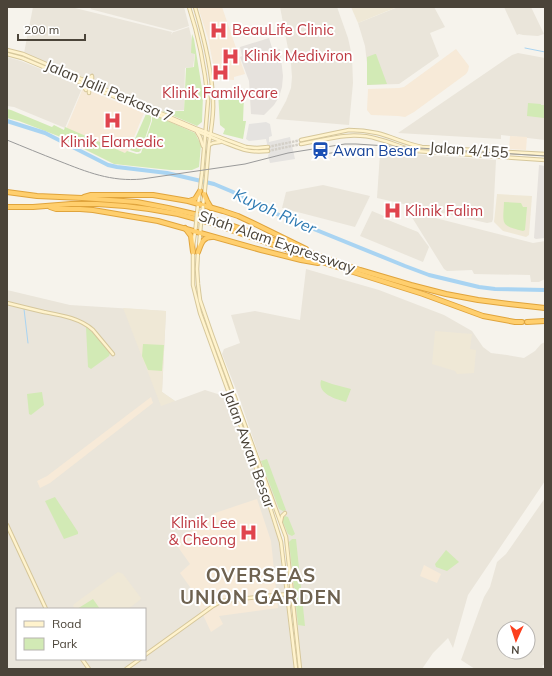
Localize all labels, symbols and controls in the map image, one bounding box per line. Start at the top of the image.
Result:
scale bar [18,16,85,42]
hospital icon: BeauLife Clinic [209,20,229,40]
place label: BeauLife Clinic [232,20,334,39]
text: 200 m [24,22,59,37]
hospital icon: Klinik Mediviron [221,46,241,66]
place label: Klinik Mediviron [244,46,353,65]
street label: Jalan Jalil Perkasa 7 [43,55,176,126]
hospital icon: Klinik Familycare [210,62,230,82]
place label: Klinik Familycare [162,83,278,102]
hospital icon: Klinik Elamedic [102,111,122,131]
place label: Klinik Elamedic [60,132,164,151]
street label: Jalan 4/155 [429,137,509,162]
station icon: Awan Besar [310,141,330,161]
place label: Awan Besar [333,141,419,160]
water label: Kuyoh River [231,184,320,239]
hospital icon: Klinik Falim [382,201,402,221]
place label: Klinik Falim [405,201,483,220]
street label: Shah Alam Expressway [196,206,358,277]
street label: Jalan Awan Besar [219,387,280,511]
place label: Klinik Lee & Cheong [168,513,236,549]
hospital icon: Klinik Lee & Cheong [239,522,259,542]
district label: OVERSEAS UNION GARDEN [180,563,342,609]
legend [16,608,146,660]
text: Road [52,616,81,631]
north arrow [496,620,536,660]
text: Park [52,636,78,651]
text: N [511,643,520,657]

